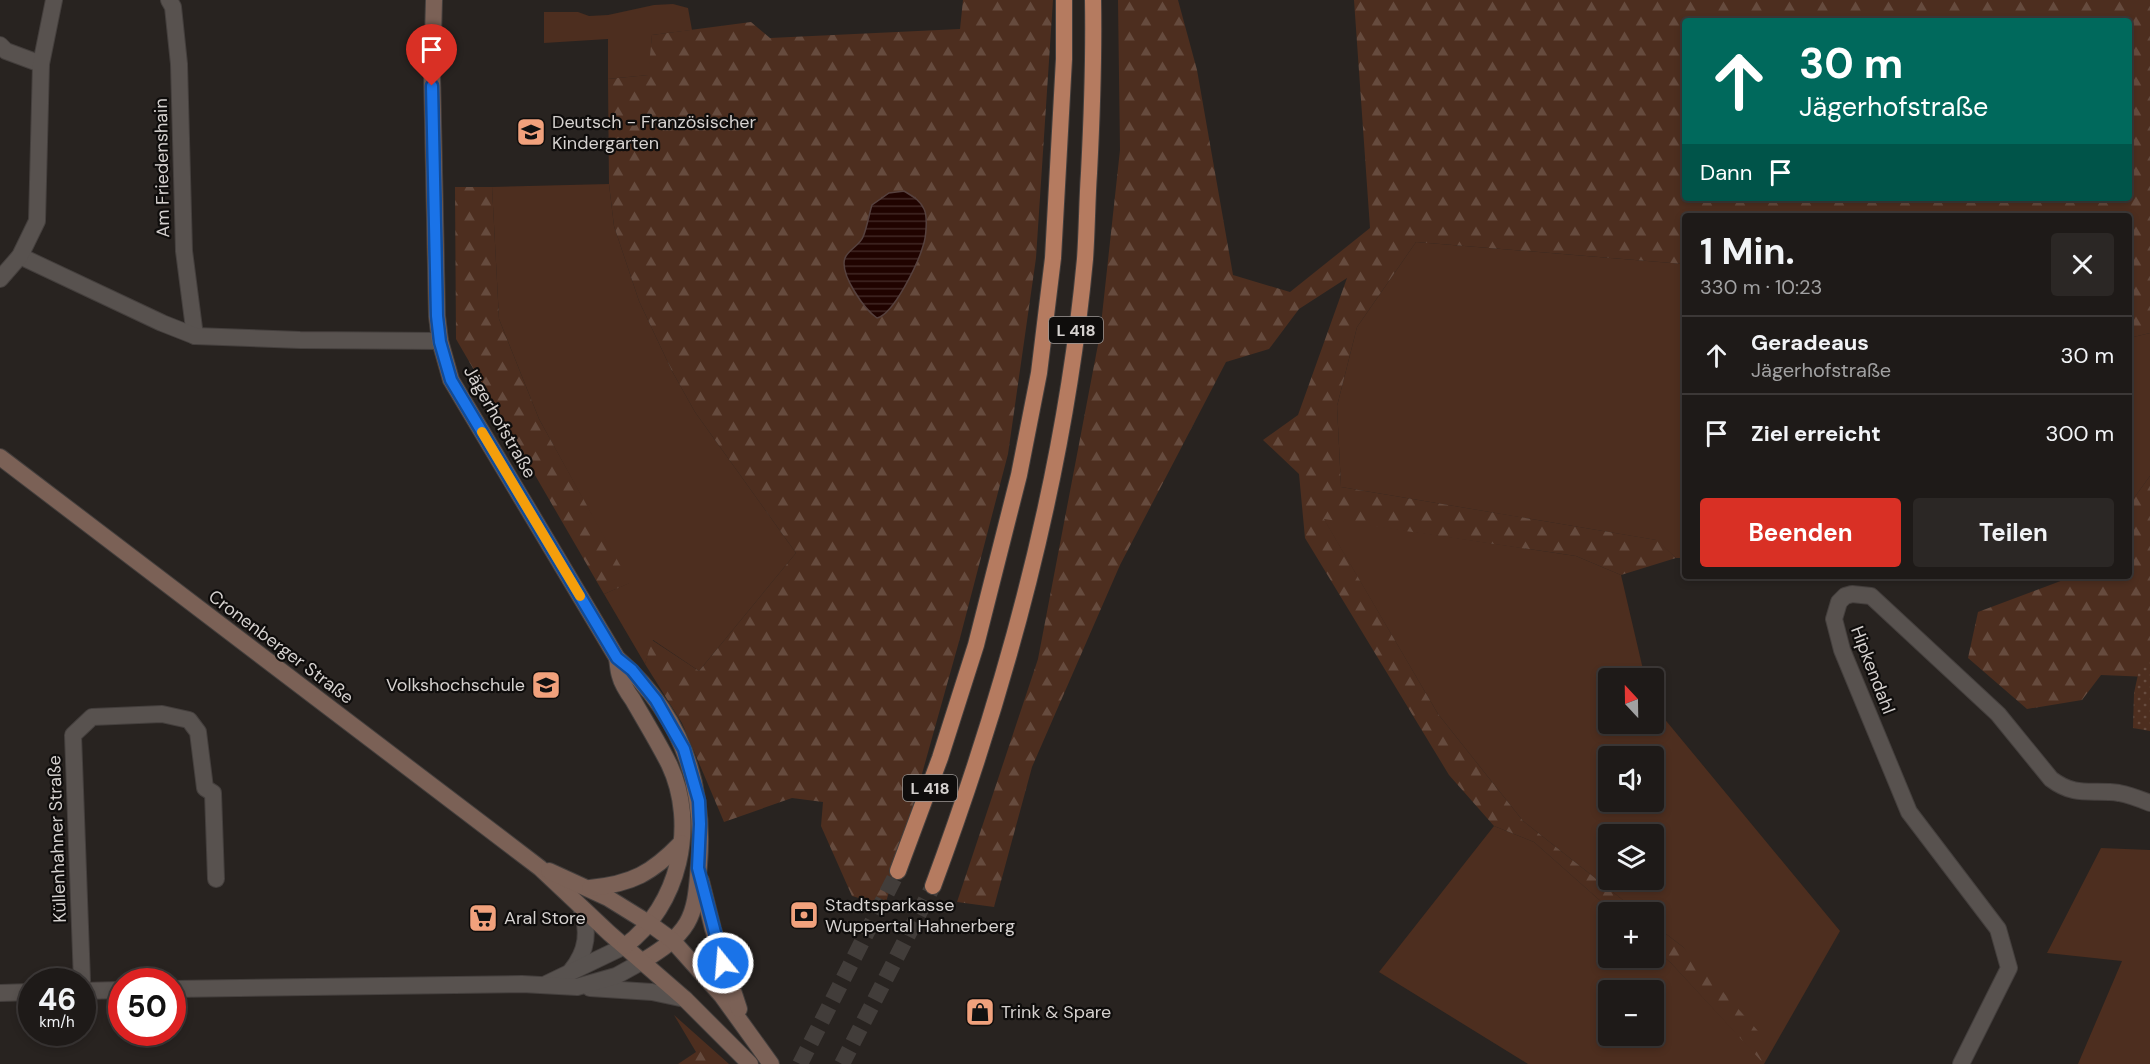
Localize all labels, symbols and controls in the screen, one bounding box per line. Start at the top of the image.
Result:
pin [406,24,457,86]
icon: arrive [415,33,448,66]
text: 30 m [1799,36,1903,91]
icon: ahead [1700,42,1778,120]
text: Jägerhofstraße [1799,89,1988,124]
street label: Am Friedenshain [149,98,175,238]
place label: Deutsch - Französischer Kindergarten [552,110,757,155]
school or university icon: Deutsch - Französischer Kindergarten [515,116,547,148]
icon: arrive [1764,156,1797,189]
text: Dann [1700,158,1752,187]
text: 1 Min. [1700,228,1795,275]
button: close [2051,233,2114,296]
text: 330 m · 10:23 [1700,274,1822,300]
road number: L 418 [1049,317,1103,343]
text: Geradeaus [1751,328,1869,357]
icon: ahead [1700,339,1733,372]
text: 30 m [2060,341,2114,370]
text: Jägerhofstraße [1751,357,1891,383]
street label: Jägerhofstraße [458,361,542,483]
icon: arrive [1700,417,1733,450]
text: Ziel erreicht [1751,419,1881,448]
text: 300 m [2045,419,2114,448]
button: Beenden [1700,498,1901,567]
button: Teilen [1913,498,2114,567]
street label: Cronenberger Straße [204,584,358,710]
street label: Hipkendahl [1845,623,1901,717]
north arrow [1598,668,1664,734]
map controls [1598,668,1664,1046]
school or university icon: Volkshochschule [530,669,562,701]
place label: Volkshochschule [386,673,525,697]
button: sound [1598,746,1664,812]
street label: Küllenhahner Straße [42,755,72,923]
road number: L 418 [903,775,957,801]
button: layers [1598,824,1664,890]
place label: Stadtsparkasse Wuppertal Hahnerberg [825,893,1015,938]
bank icon: Stadtsparkasse Wuppertal Hahnerberg [788,899,820,931]
supermarket icon: Aral Store [467,902,499,934]
button: + [1598,902,1664,968]
place label: Aral Store [504,906,586,930]
position arrow [691,931,755,995]
speed limit sign: 50 [108,968,186,1046]
text: 46 [38,980,76,1019]
button: − [1598,980,1664,1046]
shop icon: Trink & Spare [964,996,996,1028]
place label: Trink & Spare [1001,1000,1111,1024]
text: km/h [39,1012,75,1032]

